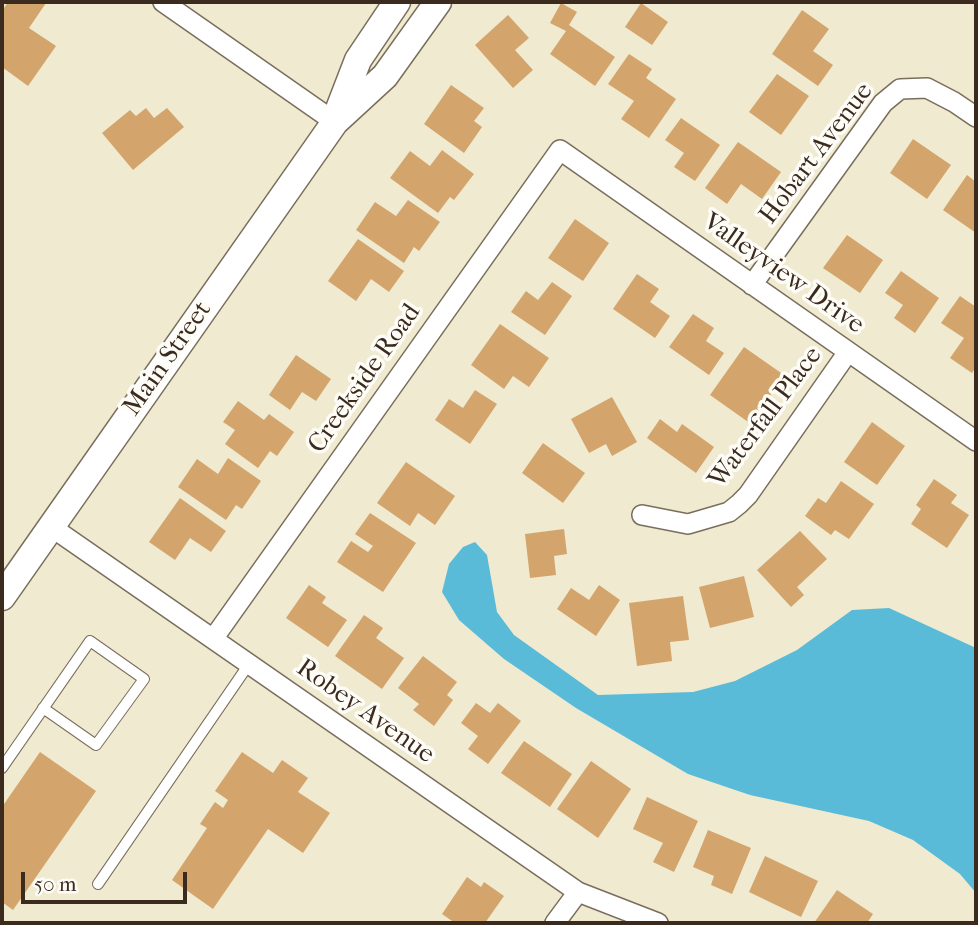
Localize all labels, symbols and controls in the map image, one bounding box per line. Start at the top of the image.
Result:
street label: Hobart Avenue [754,77,880,231]
street label: Valleyview Drive [696,207,870,341]
street label: Main Street [117,296,219,422]
street label: Creekside Road [302,298,428,460]
street label: Waterfall Place [703,341,829,495]
street label: Robey Avenue [290,653,440,771]
scale bar [24,858,191,902]
text: 50 m [34,872,77,896]

